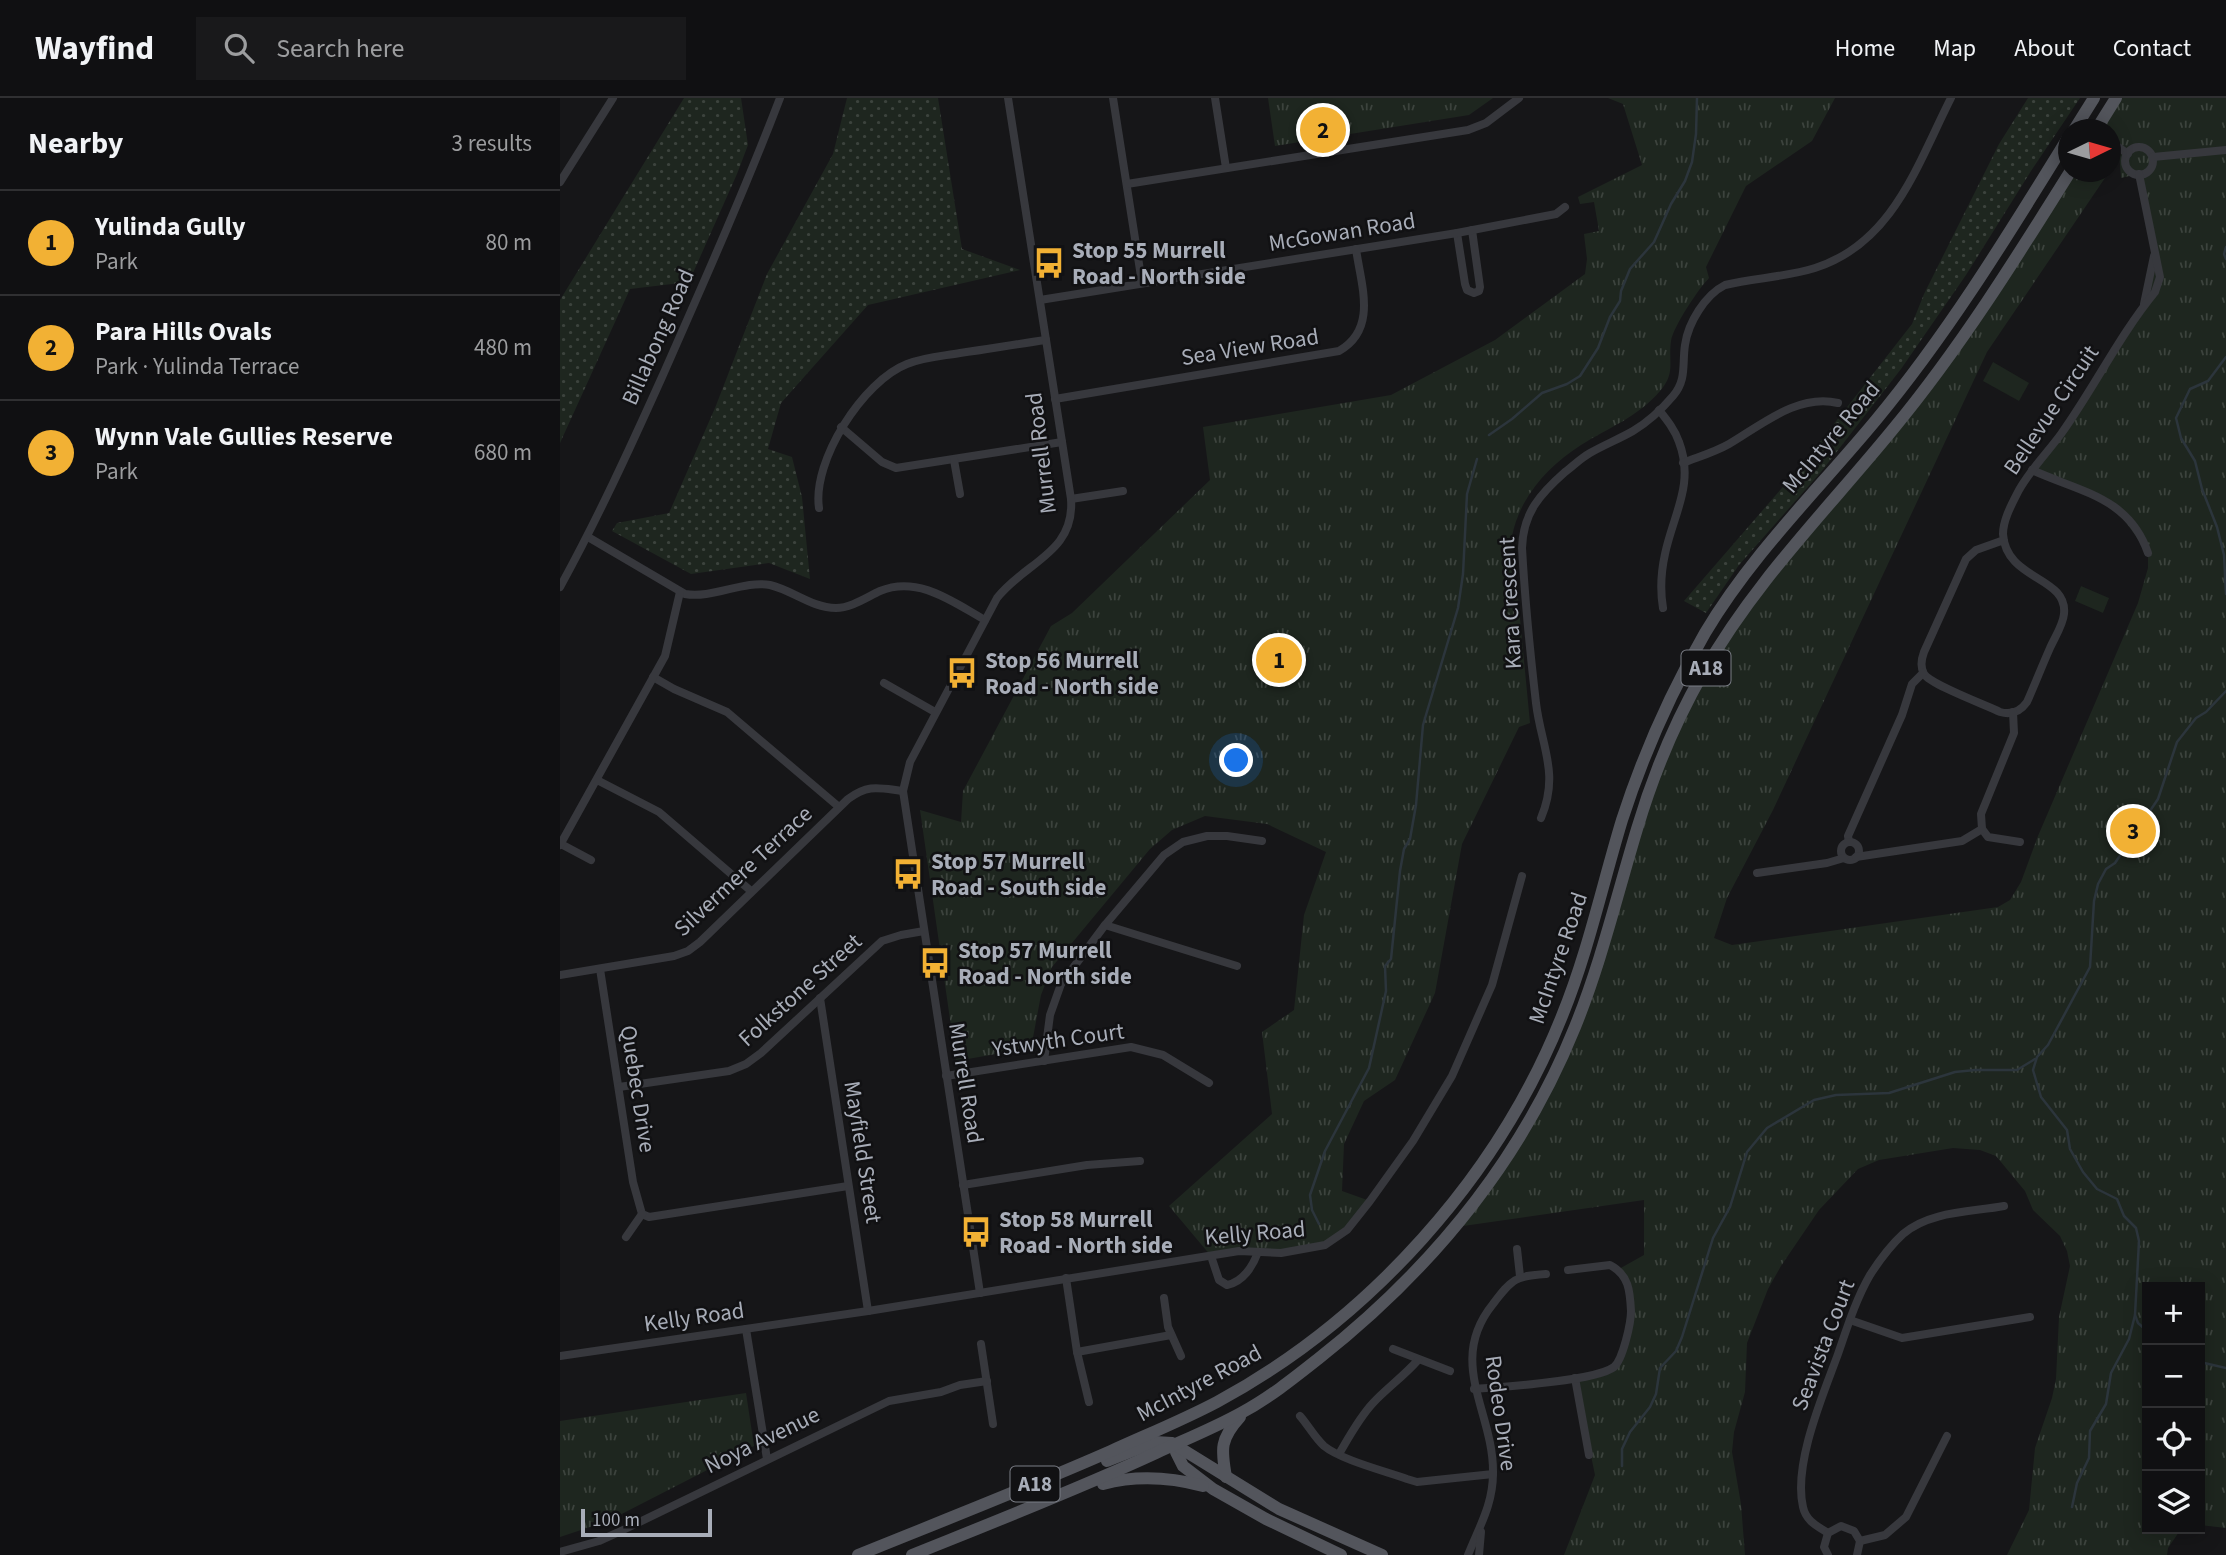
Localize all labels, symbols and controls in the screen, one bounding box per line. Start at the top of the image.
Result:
search box [196,17,686,80]
text: Wayfind [35,25,154,72]
icon: search [220,29,258,67]
text: Search here [276,30,404,67]
text: Home [1835,31,1895,66]
text: Map [1933,31,1976,66]
text: About [2014,31,2075,66]
text: Contact [2113,31,2191,66]
pin: 2 [1300,104,1346,156]
north arrow [2058,119,2121,182]
text: Nearby [28,122,123,165]
text: 3 results [452,127,532,160]
street label: McGowan Road [1266,204,1418,260]
text: Yulinda Gully [95,208,245,245]
text: 1 [45,226,57,259]
text: 80 m [485,226,532,259]
place label: Stop 55 Murrell Road - North side [1072,234,1246,293]
text: Park [95,245,138,278]
bus stop icon: Stop 55 Murrell Road - North side [1032,246,1066,280]
street label: Billabong Road [613,264,703,410]
text: Para Hills Ovals [95,313,272,350]
street label: Sea View Road [1179,320,1321,374]
text: 2 [45,331,57,364]
text: 480 m [474,331,532,364]
street label: Bellevue Circuit [1995,338,2107,482]
text: Park · Yulinda Terrace [95,350,299,383]
street label: McIntyre Road [1774,374,1888,500]
street label: Murrell Road [1017,390,1065,516]
text: Wynn Vale Gullies Reserve [95,418,393,455]
text: 3 [45,436,57,469]
text: 680 m [474,436,532,469]
text: Park [95,455,138,488]
street label: Kara Crescent [1490,536,1530,670]
pin: 1 [1256,634,1302,686]
place label: Stop 56 Murrell Road - North side [985,644,1159,703]
road number: A18 [1682,650,1730,686]
bus stop icon: Stop 56 Murrell Road - North side [945,656,979,690]
your location [1219,743,1253,777]
street label: Silvermere Terrace [666,798,820,944]
pin: 3 [2110,805,2156,857]
place label: Stop 57 Murrell Road - South side [931,845,1106,904]
bus stop icon: Stop 57 Murrell Road - South side [891,857,925,891]
street label: McIntyre Road [1520,888,1596,1028]
street label: Folkstone Street [731,925,869,1054]
place label: Stop 57 Murrell Road - North side [958,934,1132,993]
bus stop icon: Stop 57 Murrell Road - North side [918,946,952,980]
street label: Ystwyth Court [989,1014,1126,1066]
street label: Murrell Road [940,1020,992,1146]
street label: Quebec Drive [612,1023,664,1155]
street label: Mayfield Street [835,1078,891,1226]
place label: Stop 58 Murrell Road - North side [999,1203,1173,1262]
street label: Kelly Road [1203,1212,1307,1254]
bus stop icon: Stop 58 Murrell Road - North side [959,1215,993,1249]
street label: Seavista Court [1783,1275,1863,1415]
map controls [2142,1282,2205,1534]
button: + [2142,1282,2205,1345]
street label: Kelly Road [642,1294,746,1340]
street label: McIntyre Road [1131,1336,1267,1430]
button: − [2142,1345,2205,1408]
street label: Rodeo Drive [1477,1353,1525,1473]
street label: Noya Avenue [699,1398,825,1482]
button: locate [2142,1408,2205,1471]
road number: A18 [1010,1466,1060,1502]
button: layers [2142,1471,2205,1534]
scale bar [581,1506,712,1538]
text: 100 m [592,1507,640,1534]

